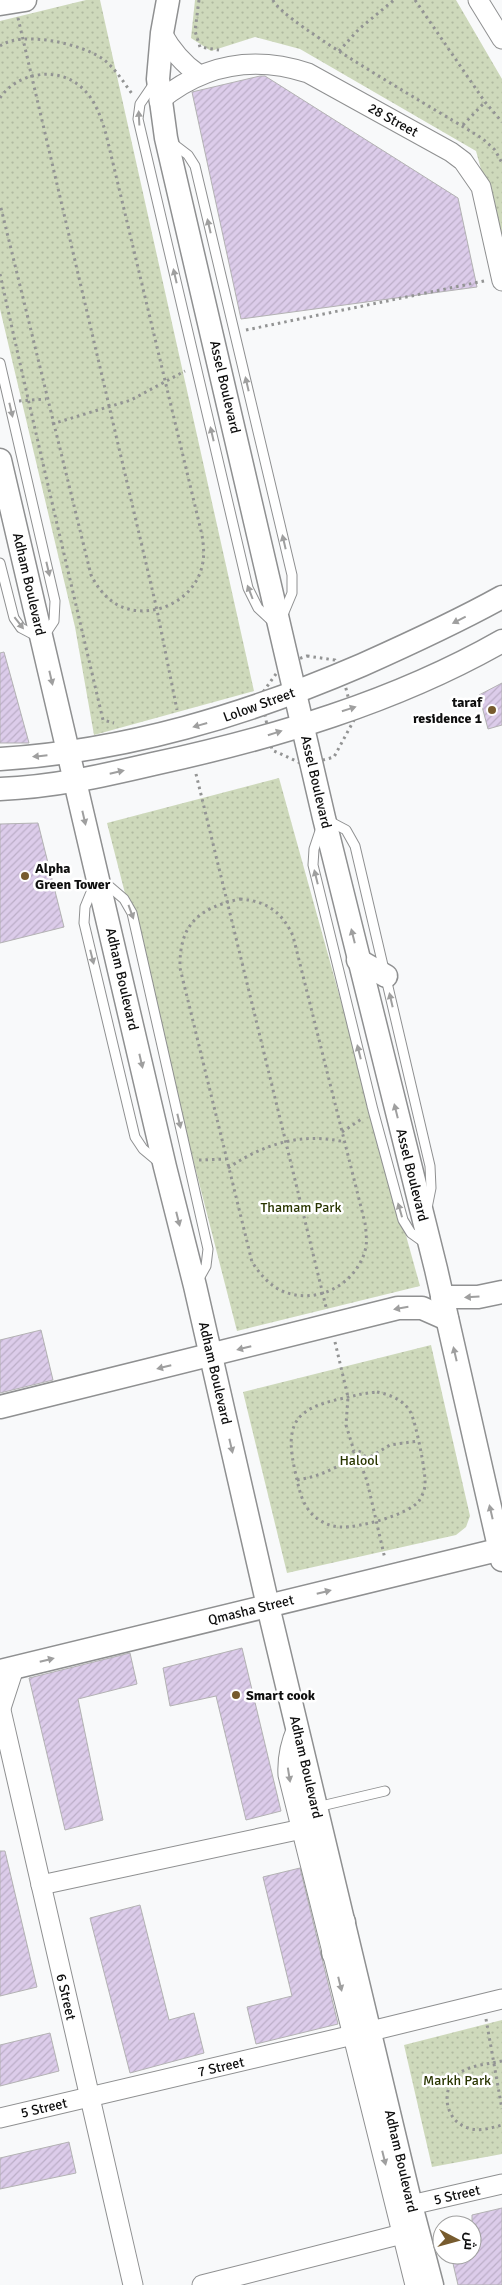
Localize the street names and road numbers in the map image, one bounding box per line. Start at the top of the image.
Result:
street label: 28 Street [365,99,421,141]
street label: Assel Boulevard [206,339,244,435]
street label: Adham Boulevard [9,531,49,637]
street label: Lolow Street [221,684,297,726]
street label: Assel Boulevard [297,734,335,830]
street label: Adham Boulevard [102,926,142,1032]
street label: Assel Boulevard [392,1127,432,1223]
street label: Adham Boulevard [195,1320,235,1426]
street label: Qmasha Street [206,1591,296,1629]
street label: Adham Boulevard [286,1714,326,1820]
street label: 6 Street [52,1972,80,2022]
street label: 7 Street [196,2053,246,2081]
street label: 5 Street [19,2094,69,2122]
street label: Adham Boulevard [381,2108,421,2214]
street label: 5 Street [432,2181,482,2209]

